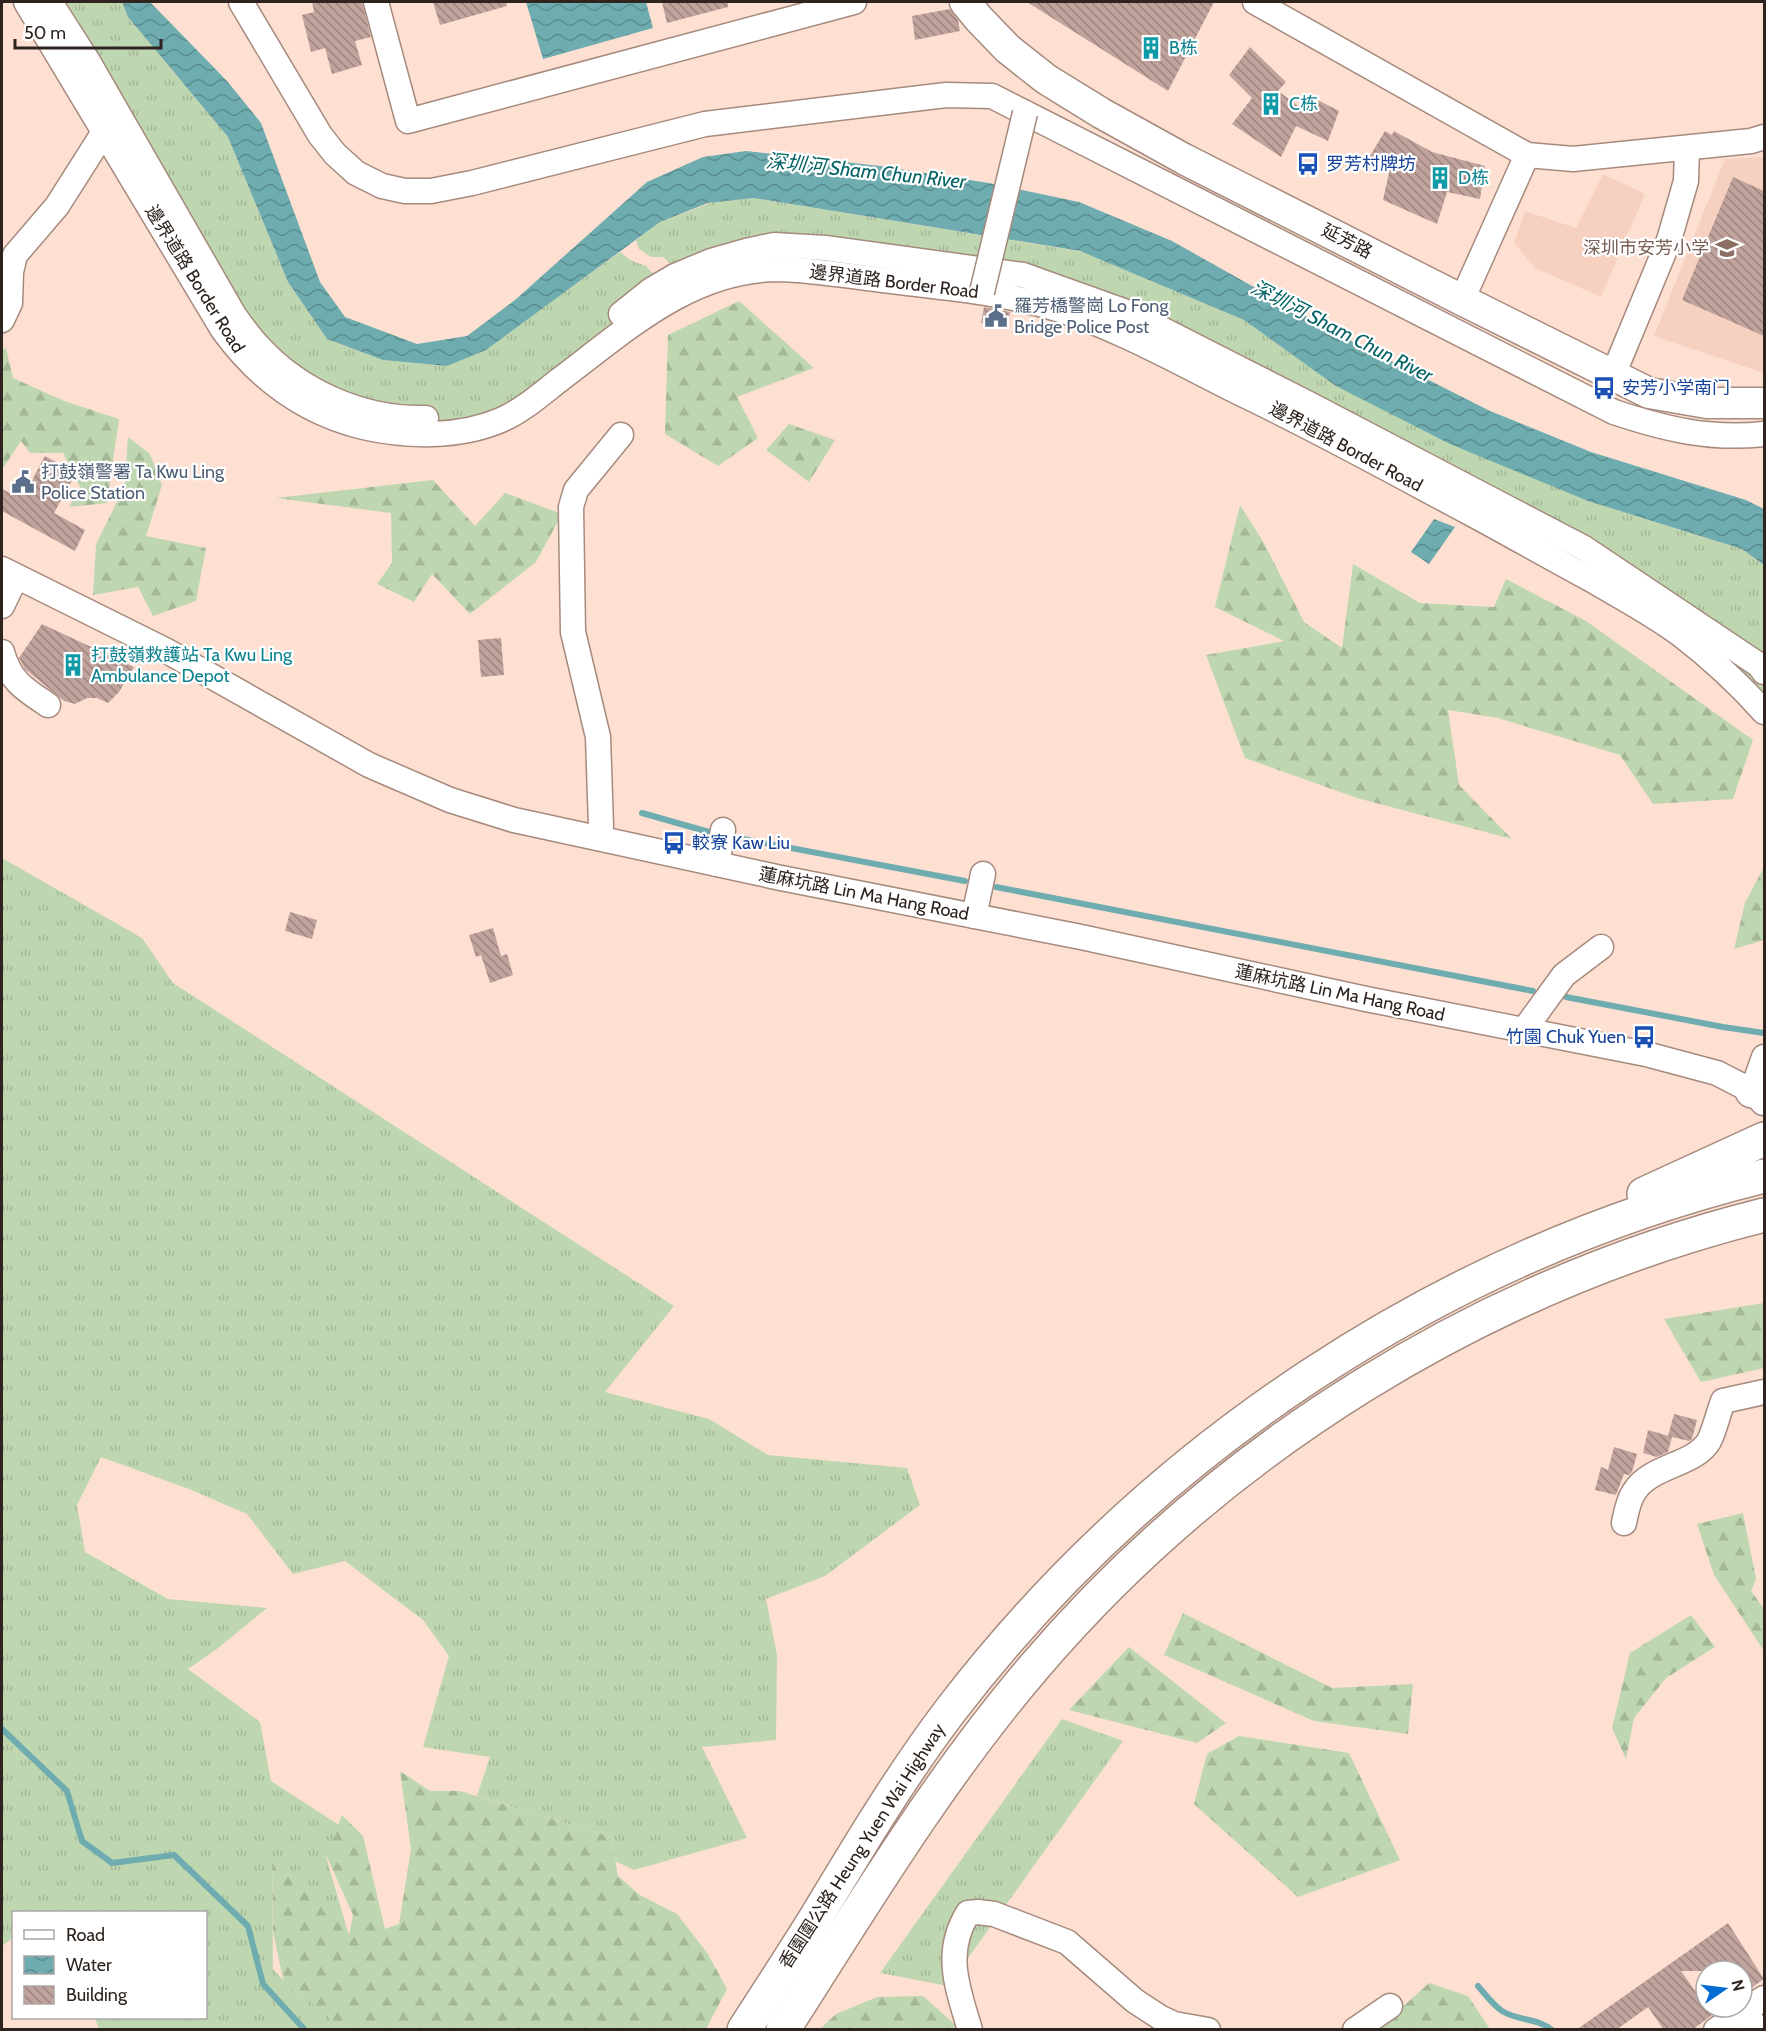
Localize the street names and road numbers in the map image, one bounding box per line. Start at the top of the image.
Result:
street label: 邊界道路 Border Road [141,201,249,357]
street label: 延芳路 [1318,219,1376,263]
street label: 邊界道路 Border Road [808,261,980,303]
street label: 邊界道路 Border Road [1266,397,1426,497]
street label: 蓮麻坑路 Lin Ma Hang Road [757,863,971,925]
street label: 蓮麻坑路 Lin Ma Hang Road [1233,960,1447,1026]
street label: 香園圍公路 Heung Yuen Wai Highway [774,1719,950,1973]

